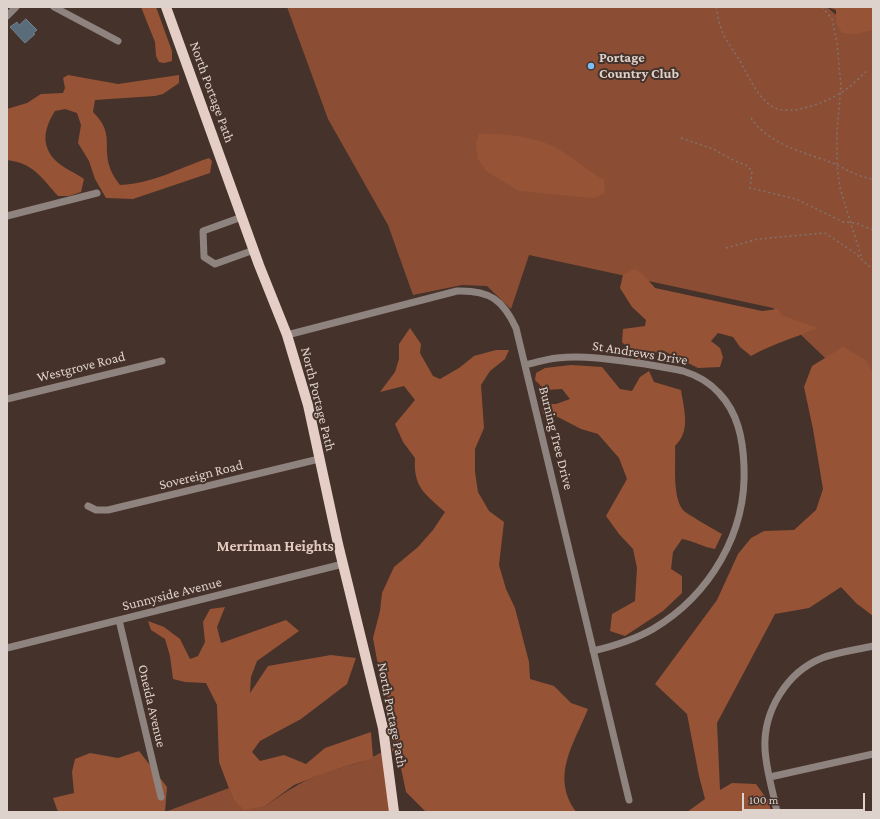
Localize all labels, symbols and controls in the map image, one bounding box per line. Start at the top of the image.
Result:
street label: North Portage Path [186,39,238,145]
place label: Portage Country Club [599,50,679,82]
marker: Portage Country Club [586,61,596,71]
street label: St Andrews Drive [591,337,689,369]
street label: North Portage Path [297,345,339,453]
street label: Westgrove Road [35,348,127,386]
street label: Burning Tree Drive [535,385,577,491]
street label: Sovereign Road [157,456,245,494]
district label: Merriman Heights [216,537,334,555]
street label: Sunnyside Avenue [121,574,223,614]
street label: North Portage Path [374,661,410,769]
street label: Oneida Avenue [134,663,170,749]
scale bar [744,785,867,811]
text: 100 m [749,793,778,807]

